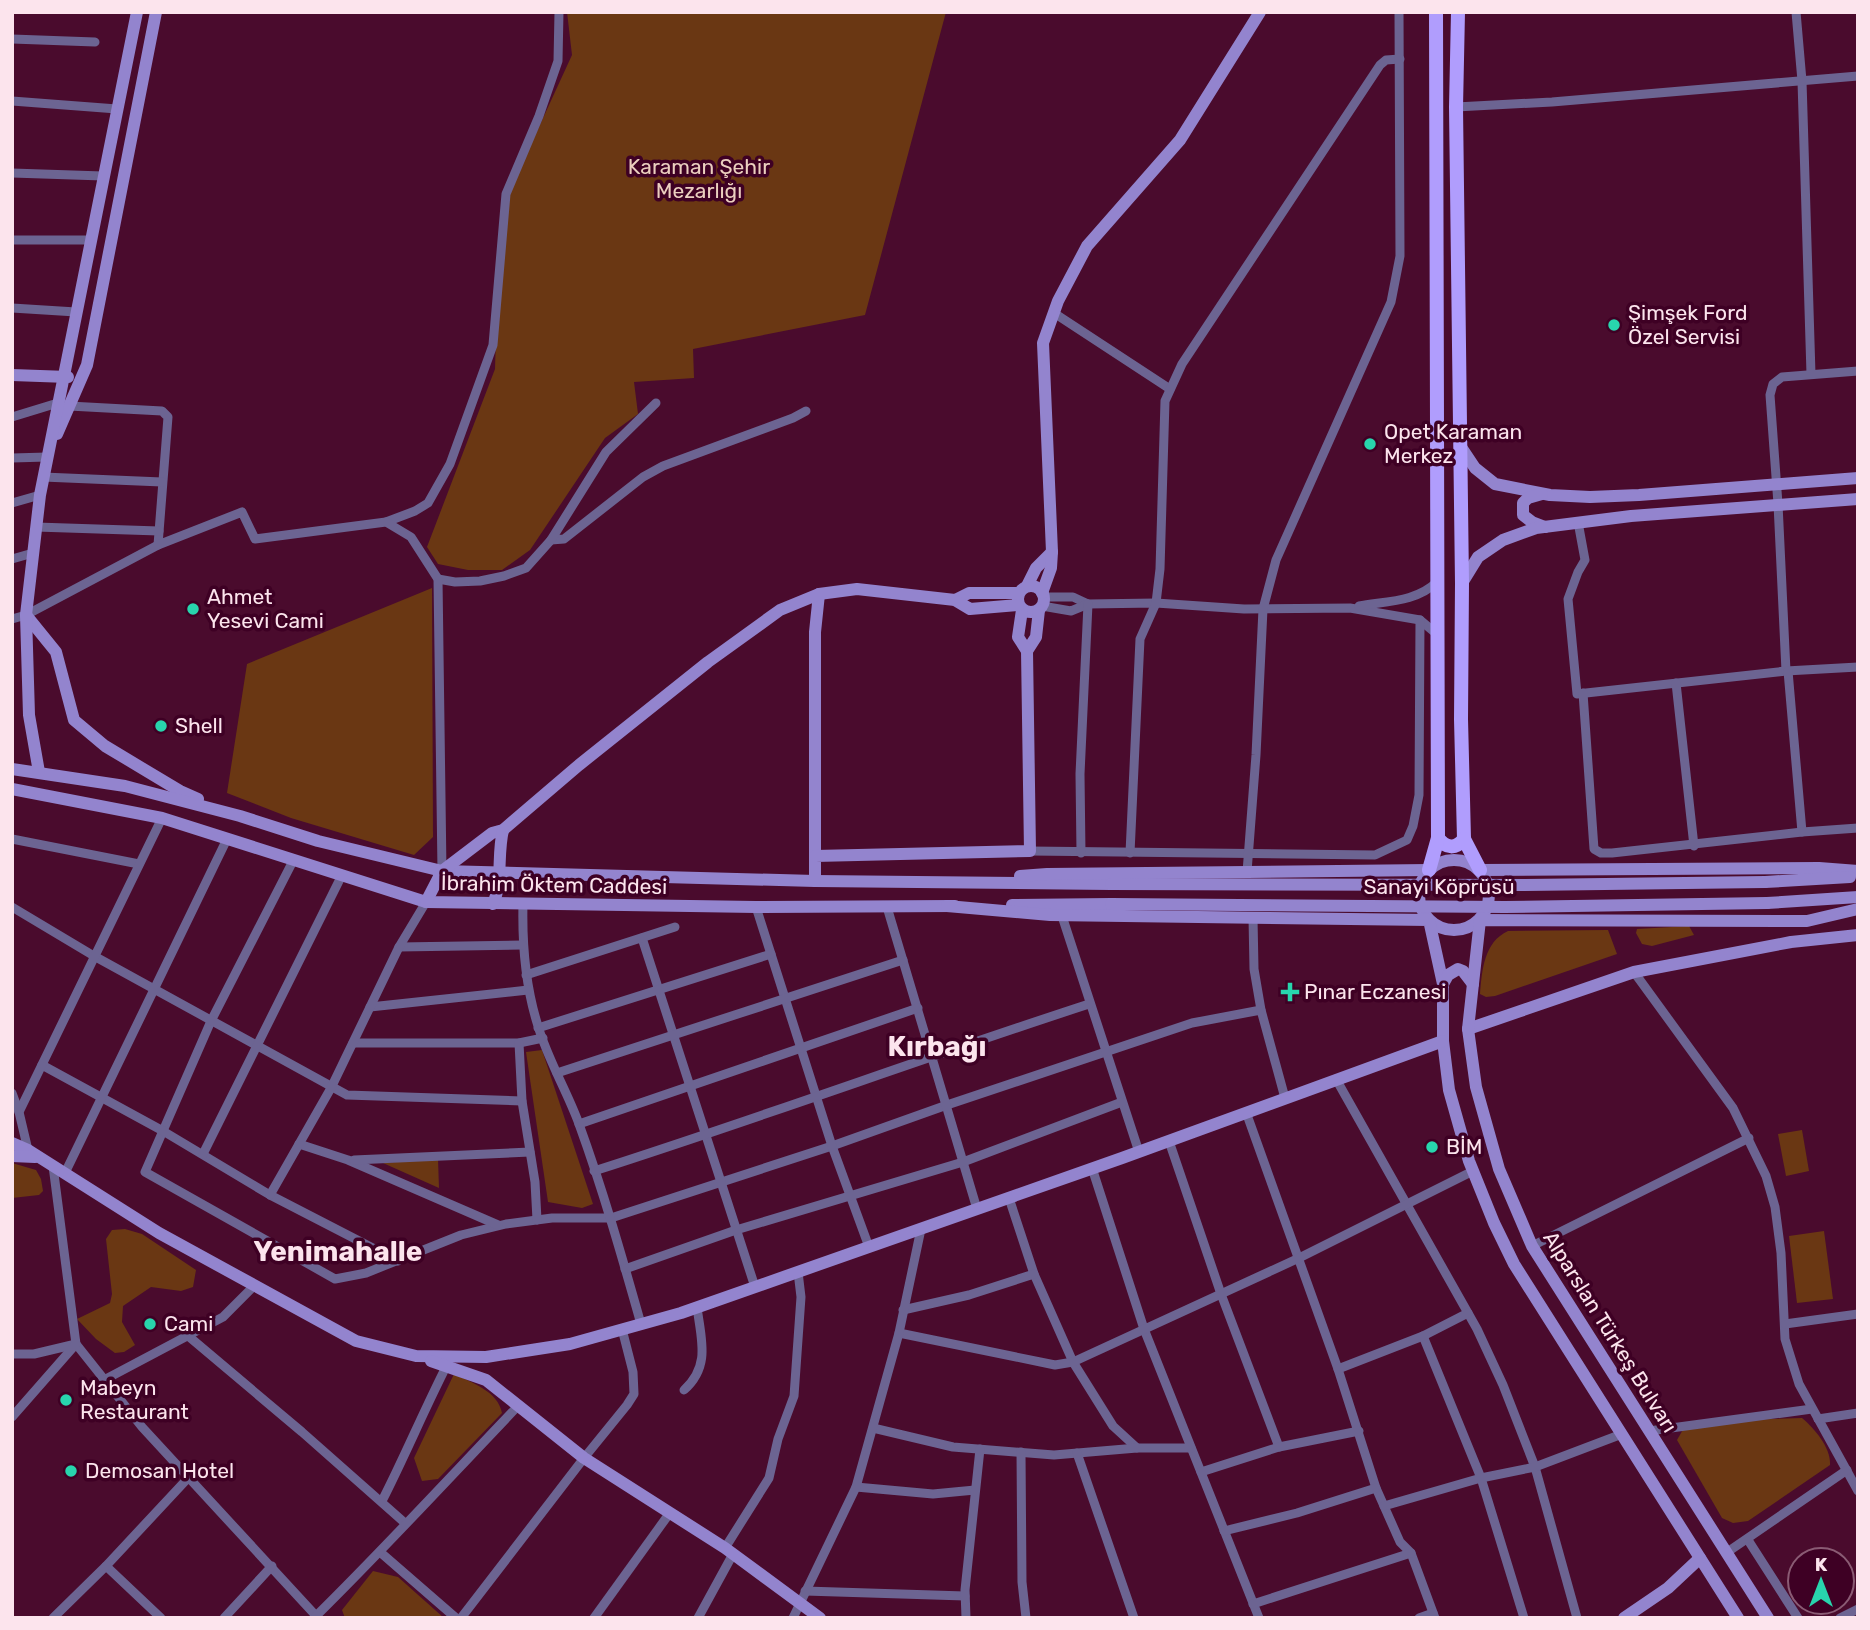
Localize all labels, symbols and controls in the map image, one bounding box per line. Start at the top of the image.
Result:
park label: Karaman Şehir Mezarlığı [628,154,770,203]
place label: Şimşek Ford Özel Servisi [1628,300,1747,349]
marker: Şimşek Ford Özel Servisi [1606,317,1622,333]
place label: Opet Karaman Merkez [1384,419,1522,468]
marker: Opet Karaman Merkez [1362,436,1378,452]
place label: Ahmet Yesevi Cami [207,584,324,633]
marker: Ahmet Yesevi Cami [185,601,201,617]
place label: Shell [175,713,223,738]
marker: Shell [153,718,169,734]
street label: İbrahim Öktem Caddesi [441,870,667,899]
street label: Sanayi Köprüsü [1363,874,1515,899]
place label: Pınar Eczanesi [1304,979,1446,1004]
marker: Pınar Eczanesi [1282,984,1298,1000]
district label: Kırbağı [887,1030,987,1063]
place label: BİM [1446,1134,1482,1159]
marker: BİM [1424,1139,1440,1155]
street label: Alparslan Türkeş Bulvarı [1538,1226,1683,1437]
district label: Yenimahalle [254,1235,422,1268]
place label: Cami [164,1311,213,1336]
marker: Cami [142,1316,158,1332]
place label: Mabeyn Restaurant [80,1375,189,1424]
marker: Mabeyn Restaurant [58,1392,74,1408]
place label: Demosan Hotel [85,1458,234,1483]
marker: Demosan Hotel [63,1463,79,1479]
north arrow [1786,1546,1856,1616]
text: K [1815,1553,1828,1576]

